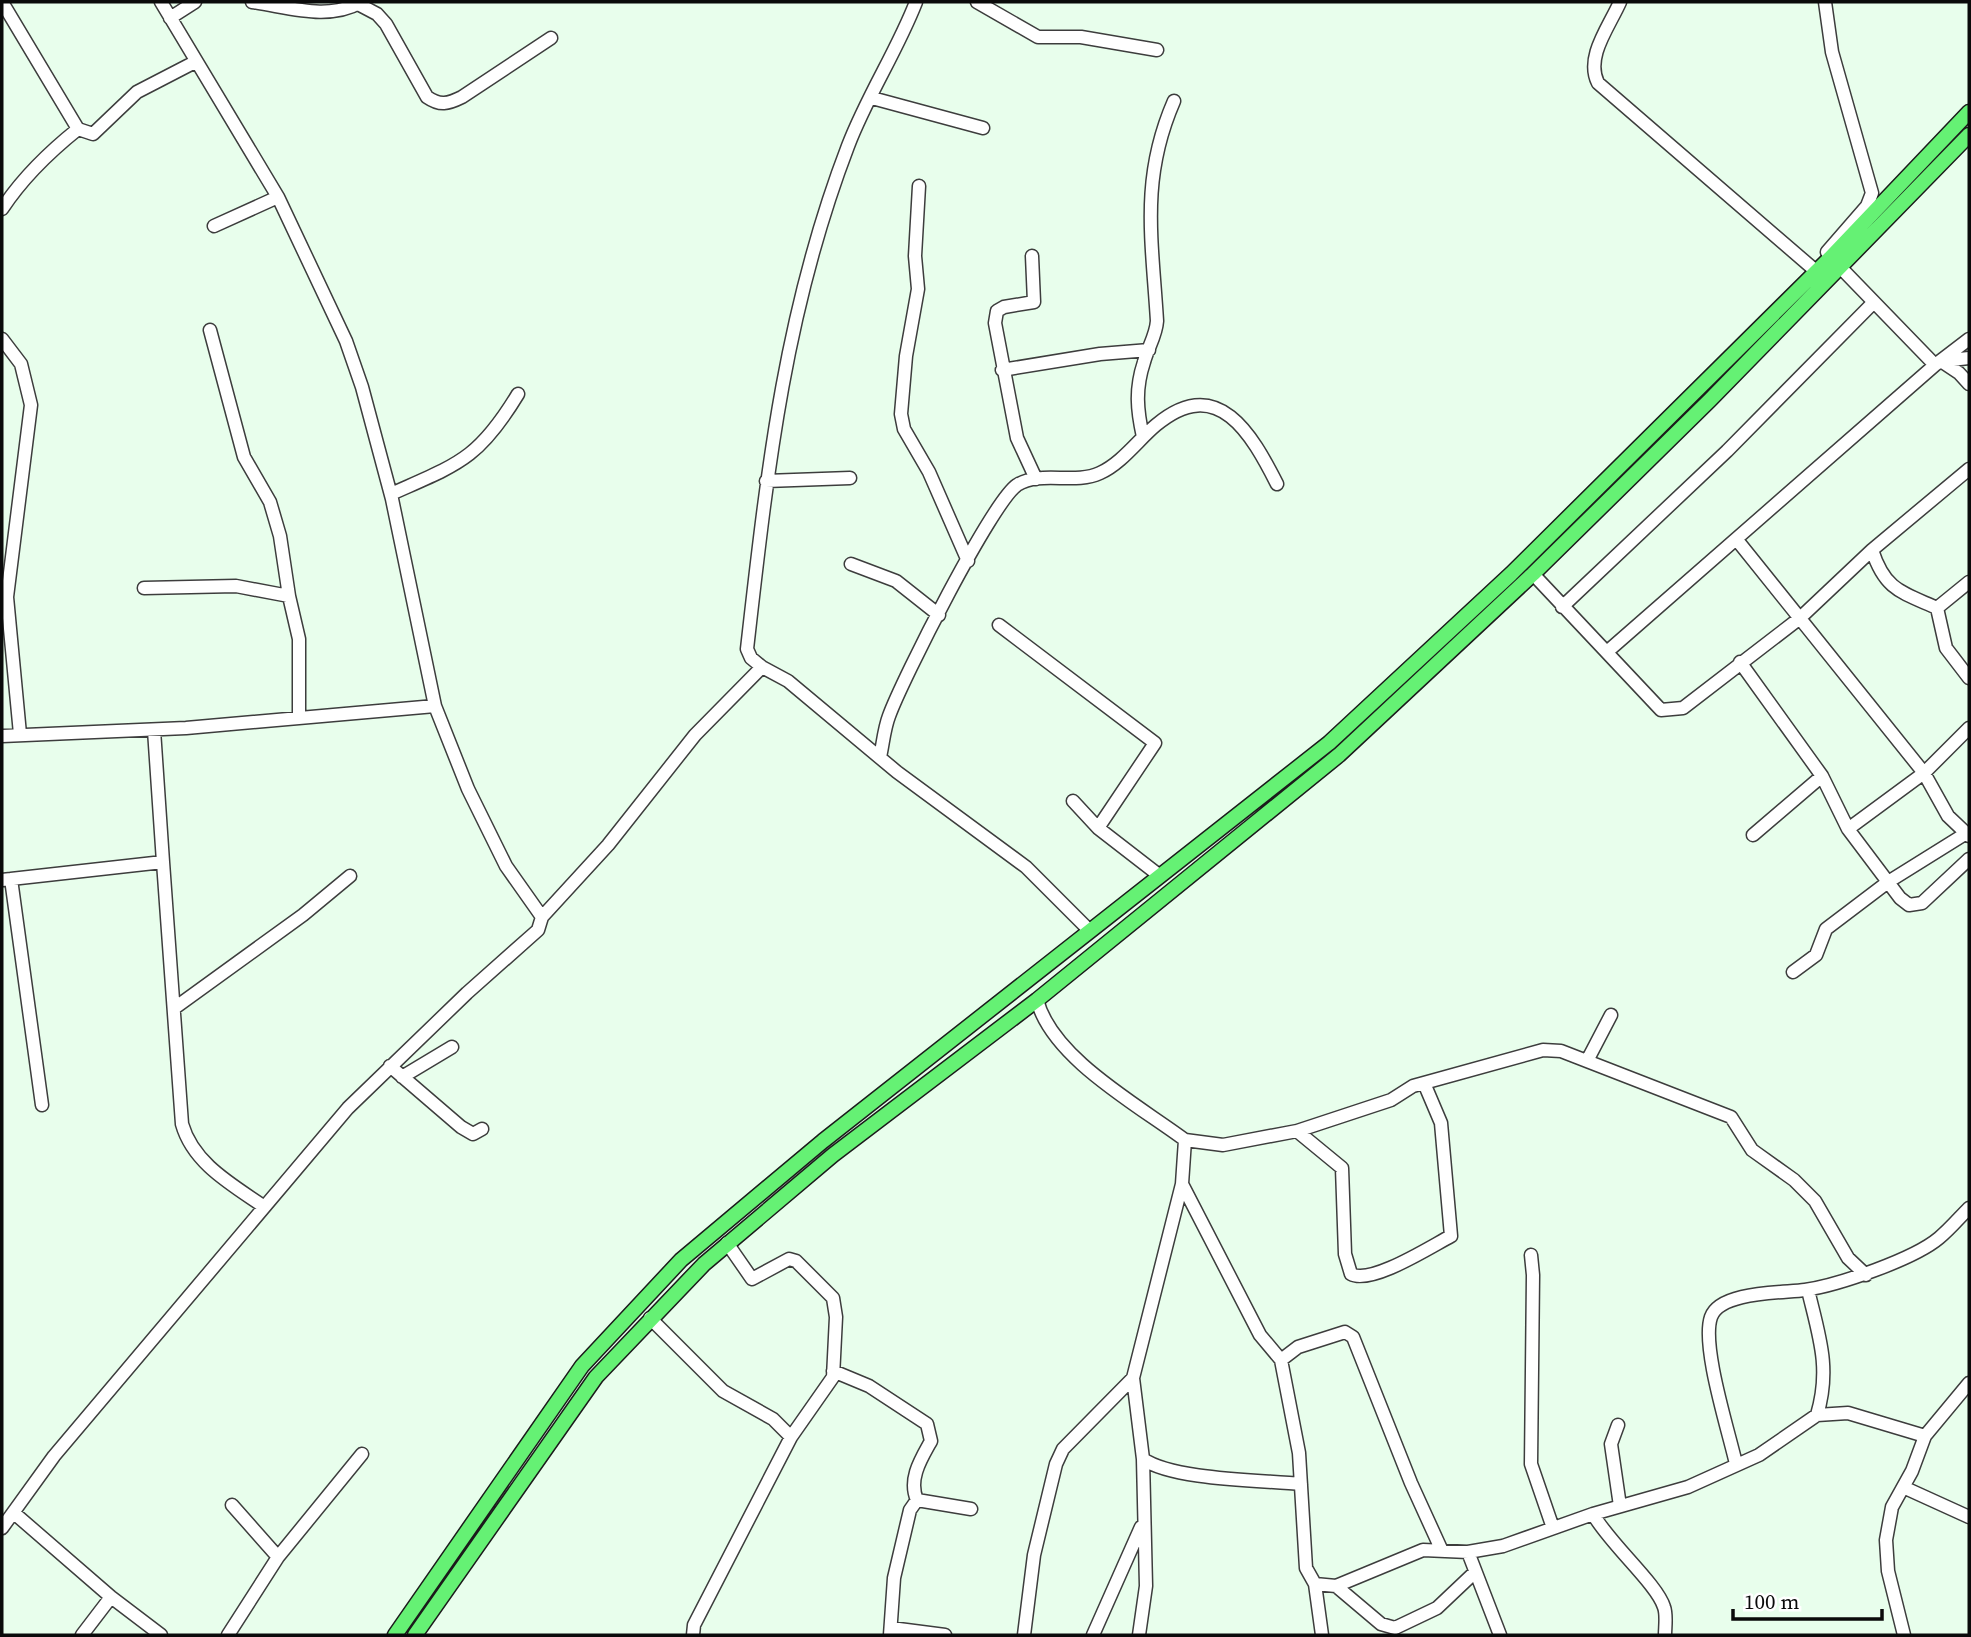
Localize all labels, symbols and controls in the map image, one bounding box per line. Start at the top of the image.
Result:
scale bar [1733,1578,1882,1622]
text: 100 m [1744,1587,1799,1616]

